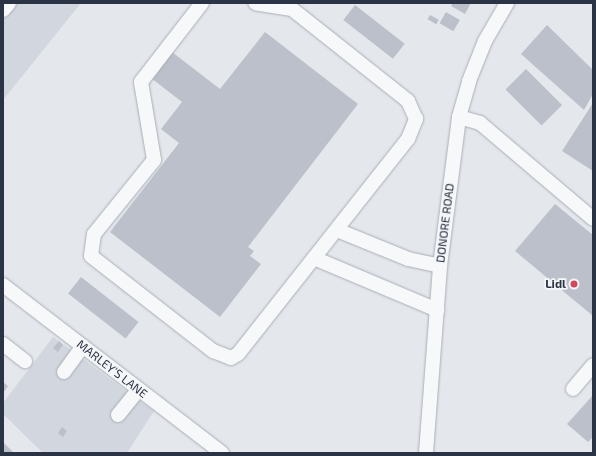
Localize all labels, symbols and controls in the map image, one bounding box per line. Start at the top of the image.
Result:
street label: DONORE ROAD [433,182,457,264]
place label: Lidl [545,277,566,291]
marker: Lidl [569,279,579,289]
street label: MARLEY'S LANE [74,337,150,401]

